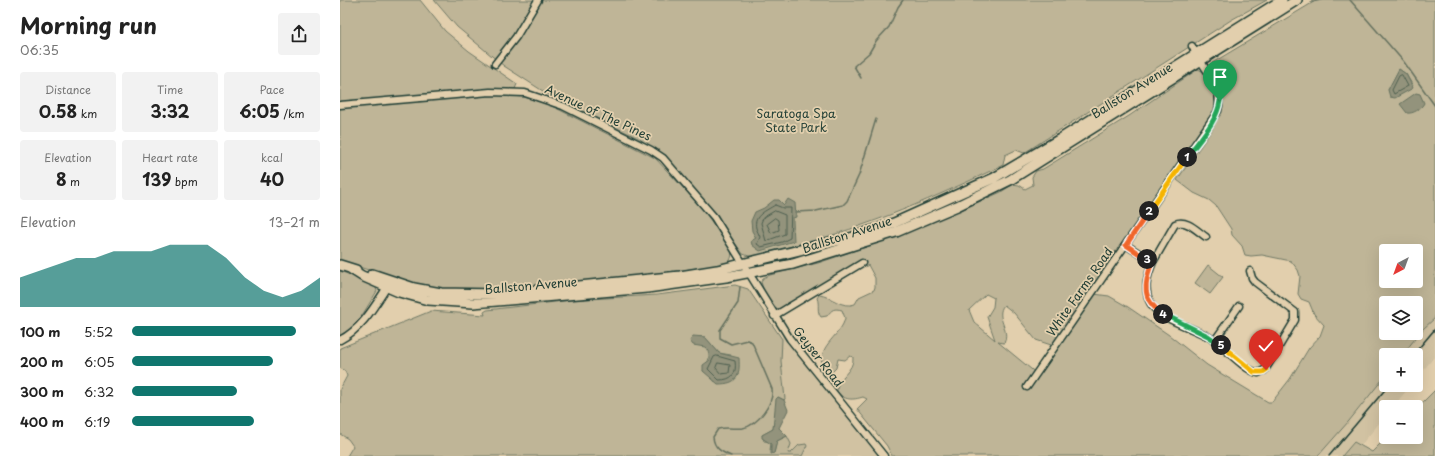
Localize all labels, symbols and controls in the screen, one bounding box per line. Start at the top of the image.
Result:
text: Morning run [20,8,157,41]
button: share [278,13,320,55]
text: 06:35 [20,40,59,59]
street label: Ballston Avenue [1087,58,1176,122]
pin [1203,60,1237,101]
icon: arrive [1209,66,1231,88]
street label: Avenue of The Pines [542,80,655,145]
text: Distance [45,81,91,98]
text: Time [157,81,183,98]
text: Pace [260,81,284,98]
text: 0.58 [39,98,77,124]
text: 3:32 [151,98,189,124]
text: 6:05 [239,98,280,124]
park label: Saratoga Spa State Park [756,104,836,136]
text: km [77,105,97,122]
text: /km [280,105,305,122]
pin: 1 [1177,147,1197,167]
text: 1 [1184,148,1190,165]
text: Elevation [44,149,92,166]
text: Heart rate [142,149,198,166]
text: kcal [261,149,283,166]
text: 8 [56,166,67,192]
text: 139 [142,166,171,192]
text: 40 [260,166,284,192]
text: m [67,173,80,190]
text: bpm [171,173,198,190]
pin: 2 [1139,201,1159,221]
text: 2 [1145,202,1153,219]
street label: Ballston Avenue [800,211,894,257]
text: Elevation [20,212,76,231]
text: 13–21 m [269,212,320,231]
street label: White Farms Road [1042,243,1117,340]
north arrow [1379,244,1423,288]
map controls [1379,244,1423,444]
pin: 3 [1137,249,1157,269]
text: 3 [1143,250,1151,267]
street label: Ballston Avenue [484,272,578,298]
button: layers [1379,296,1423,340]
pin: 4 [1153,304,1173,324]
text: 4 [1159,305,1167,322]
text: 100 m [20,322,61,341]
text: 5:52 [84,322,113,341]
street label: Geyser Road [789,322,848,390]
pin [1249,329,1283,370]
pin: 5 [1211,335,1231,355]
icon: check [1255,335,1277,357]
text: 5 [1217,336,1225,353]
button: + [1379,348,1423,392]
text: 200 m [20,352,64,371]
text: 6:05 [84,352,115,371]
text: 300 m [20,382,64,401]
text: 6:32 [84,382,114,401]
button: − [1379,400,1423,444]
text: 400 m [20,412,64,431]
text: 6:19 [84,412,110,431]

